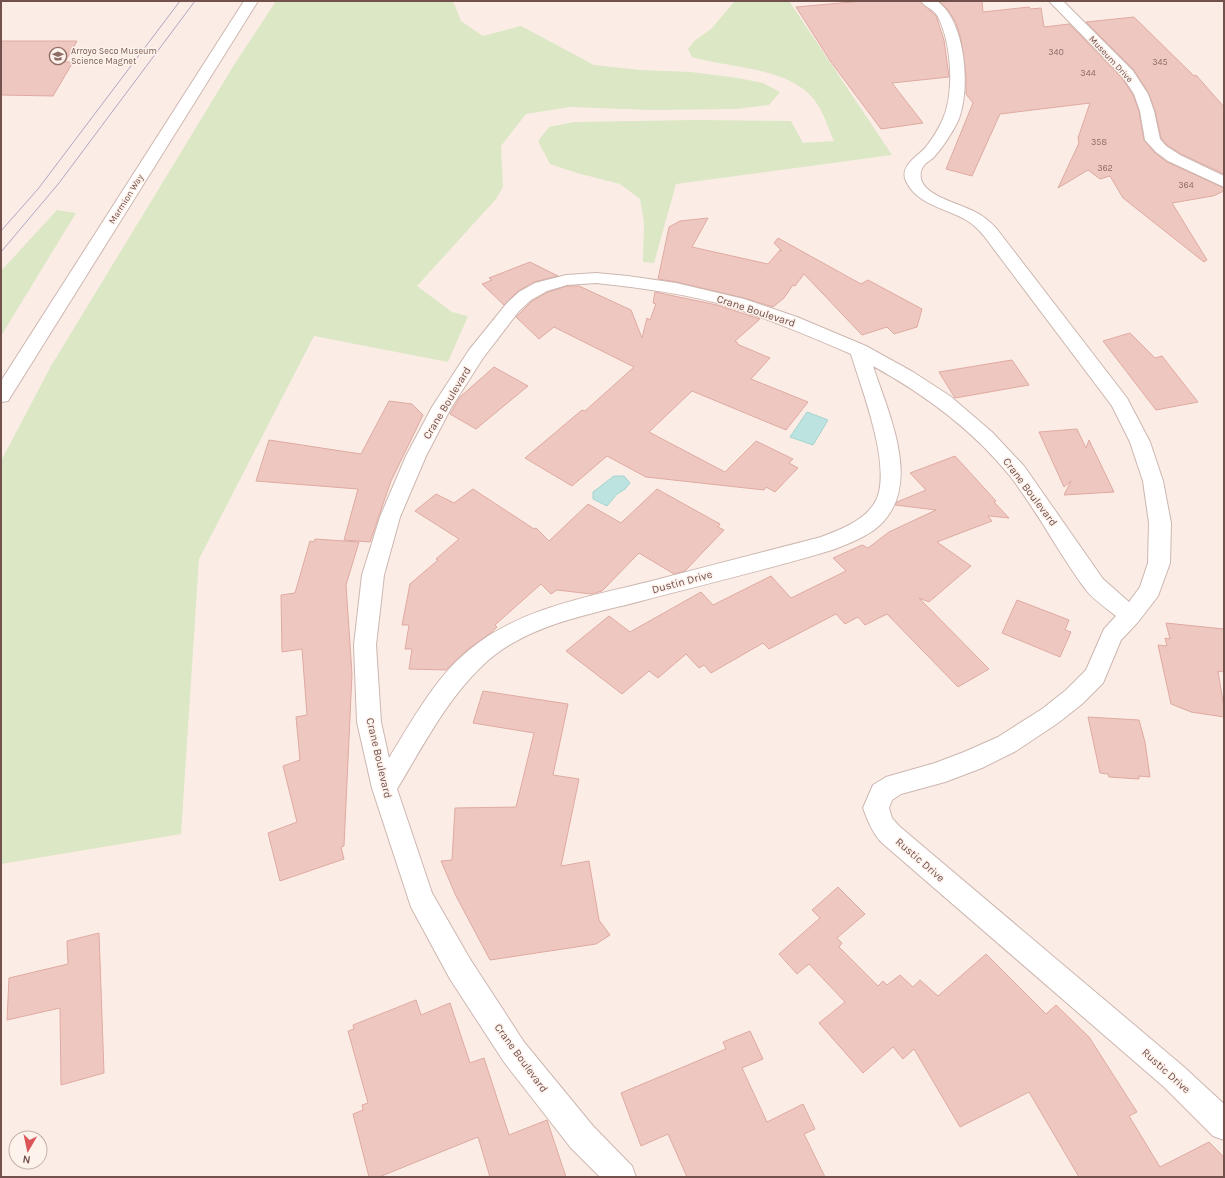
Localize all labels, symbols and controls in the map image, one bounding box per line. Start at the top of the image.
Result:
street label: Museum Drive [1087,34,1135,84]
school or university icon: Arroyo Seco Museum Science Magnet [48,46,68,66]
place label: Arroyo Seco Museum Science Magnet [71,46,157,66]
house number: 340 [1048,47,1064,57]
house number: 345 [1152,57,1168,67]
house number: 344 [1080,68,1096,78]
house number: 358 [1091,137,1107,147]
house number: 362 [1097,163,1113,173]
street label: Marmion Way [107,172,146,226]
house number: 364 [1178,180,1194,190]
street label: Crane Boulevard [715,292,797,330]
street label: Crane Boulevard [420,365,474,441]
street label: Crane Boulevard [1000,455,1060,529]
street label: Dustin Drive [650,568,714,596]
street label: Crane Boulevard [363,717,395,799]
street label: Rustic Drive [893,835,947,885]
street label: Crane Boulevard [492,1021,550,1095]
street label: Rustic Drive [1139,1046,1193,1096]
north arrow [8,1130,48,1170]
text: N [22,1152,31,1166]

